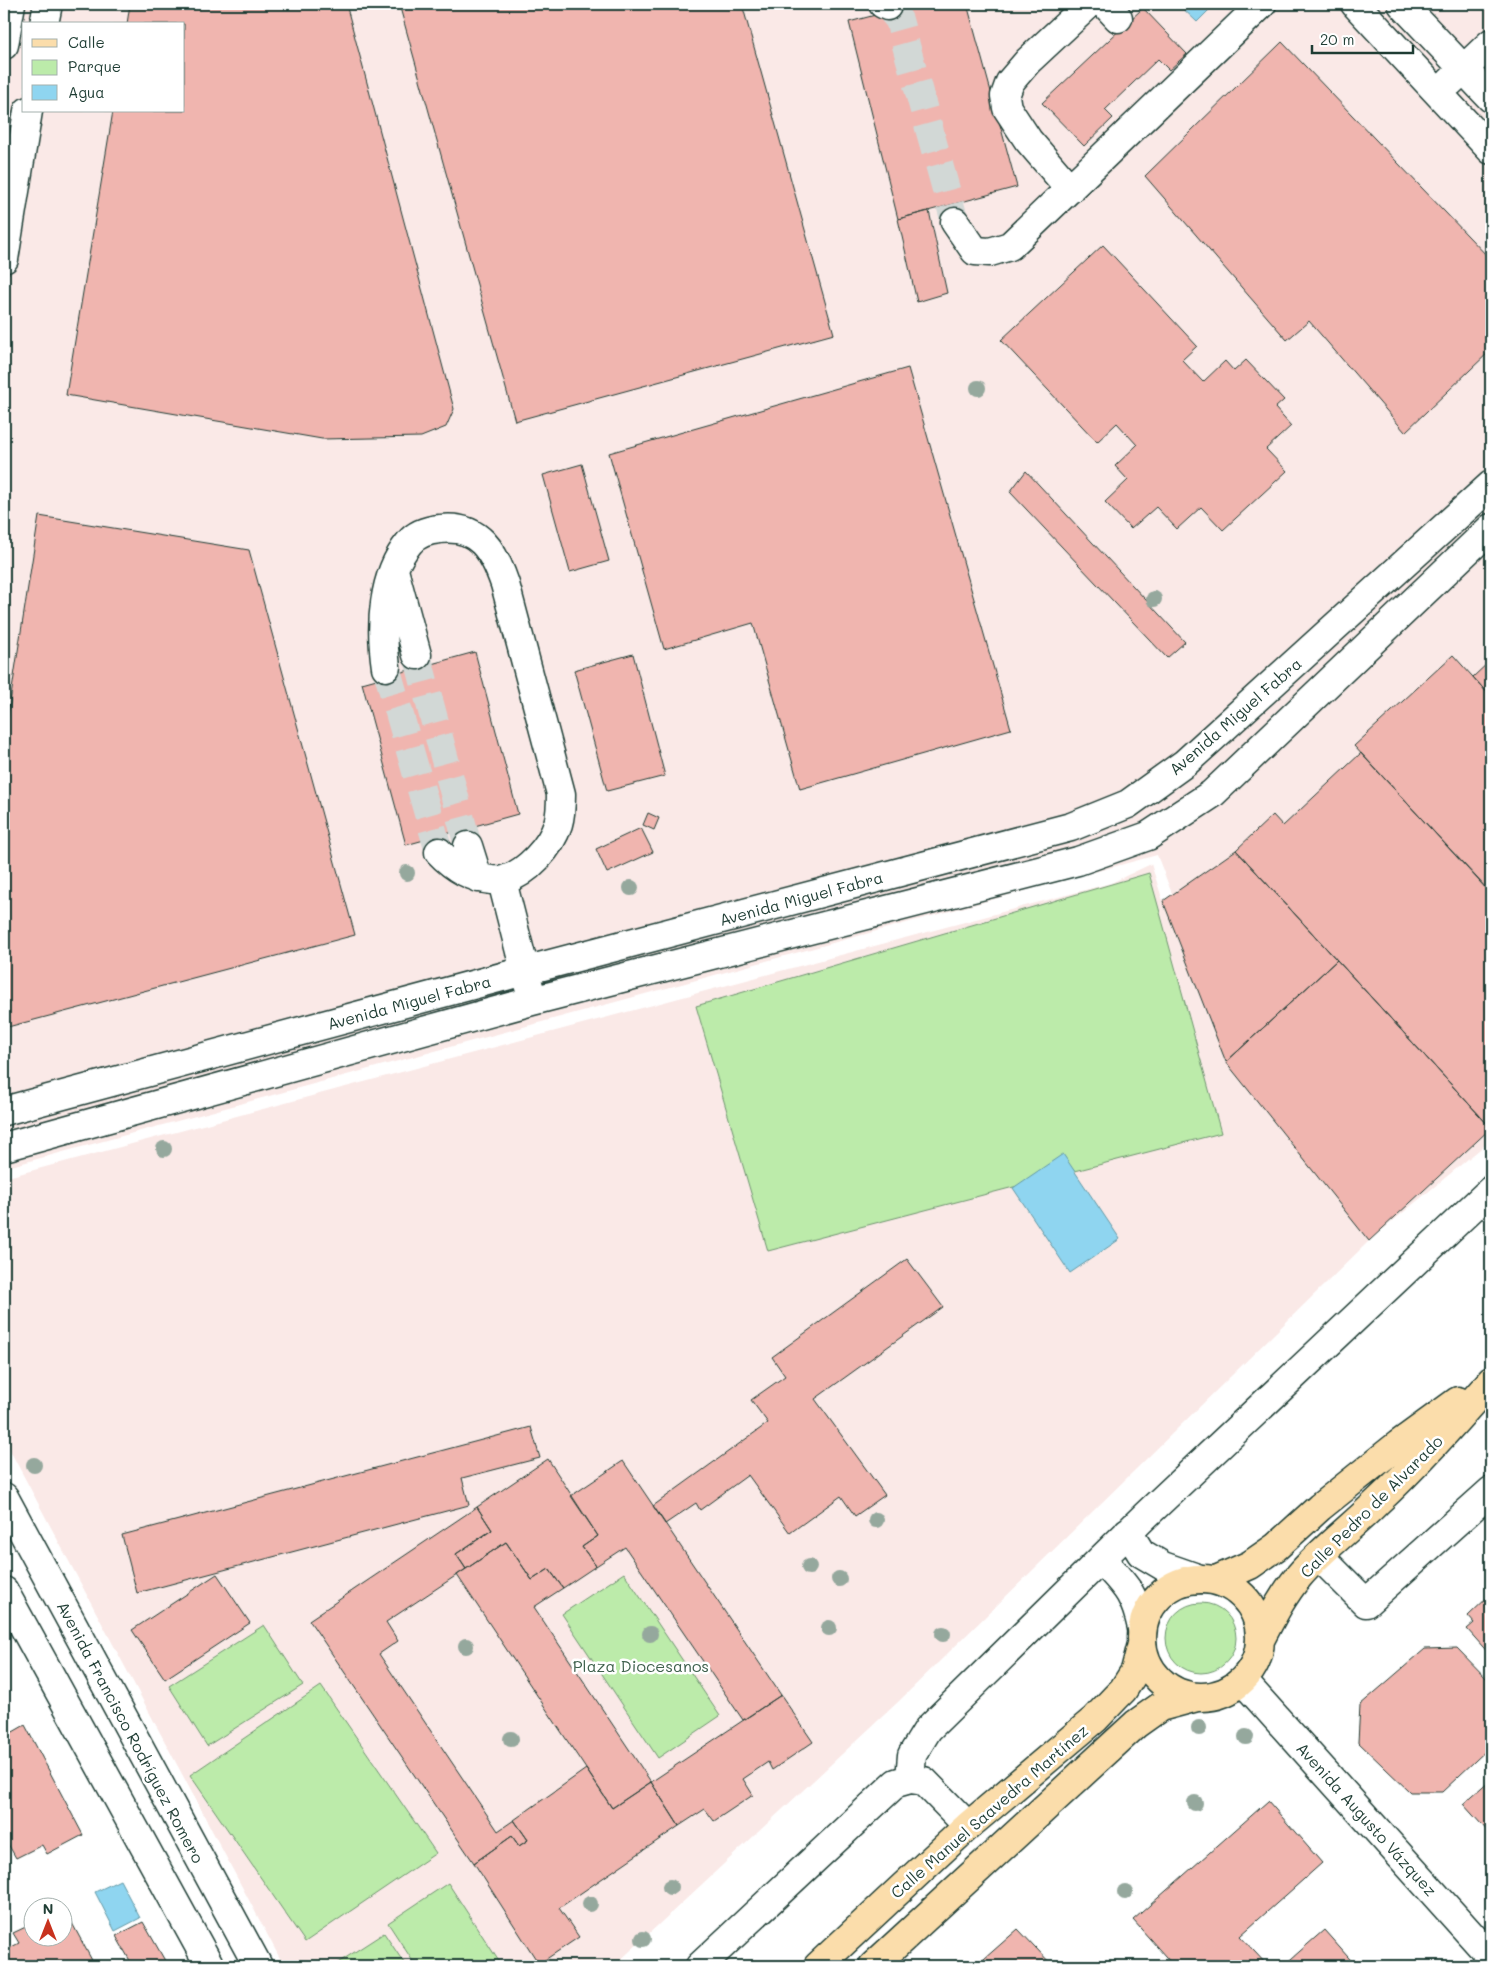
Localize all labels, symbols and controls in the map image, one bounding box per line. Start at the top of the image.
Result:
legend [22,22,185,112]
scale bar [1312,22,1414,54]
text: 20 m [1320,29,1354,49]
text: Calle [68,32,105,52]
text: Parque [68,56,121,76]
text: Agua [68,82,105,102]
street label: Avenida Miguel Fabra [1164,653,1306,779]
street label: Avenida Miguel Fabra [717,866,885,930]
street label: Avenida Miguel Fabra [325,970,493,1034]
street label: Calle Pedro de Alvarado [1295,1430,1447,1582]
street label: Avenida Francisco Rodríguez Romero [53,1597,209,1867]
park label: Plaza Diocesanos [573,1655,709,1676]
street label: Calle Manuel Saavedra Martínez [886,1719,1092,1903]
street label: Avenida Augusto Vázquez [1292,1738,1442,1900]
north arrow [22,1898,72,1948]
text: N [43,1899,53,1918]

